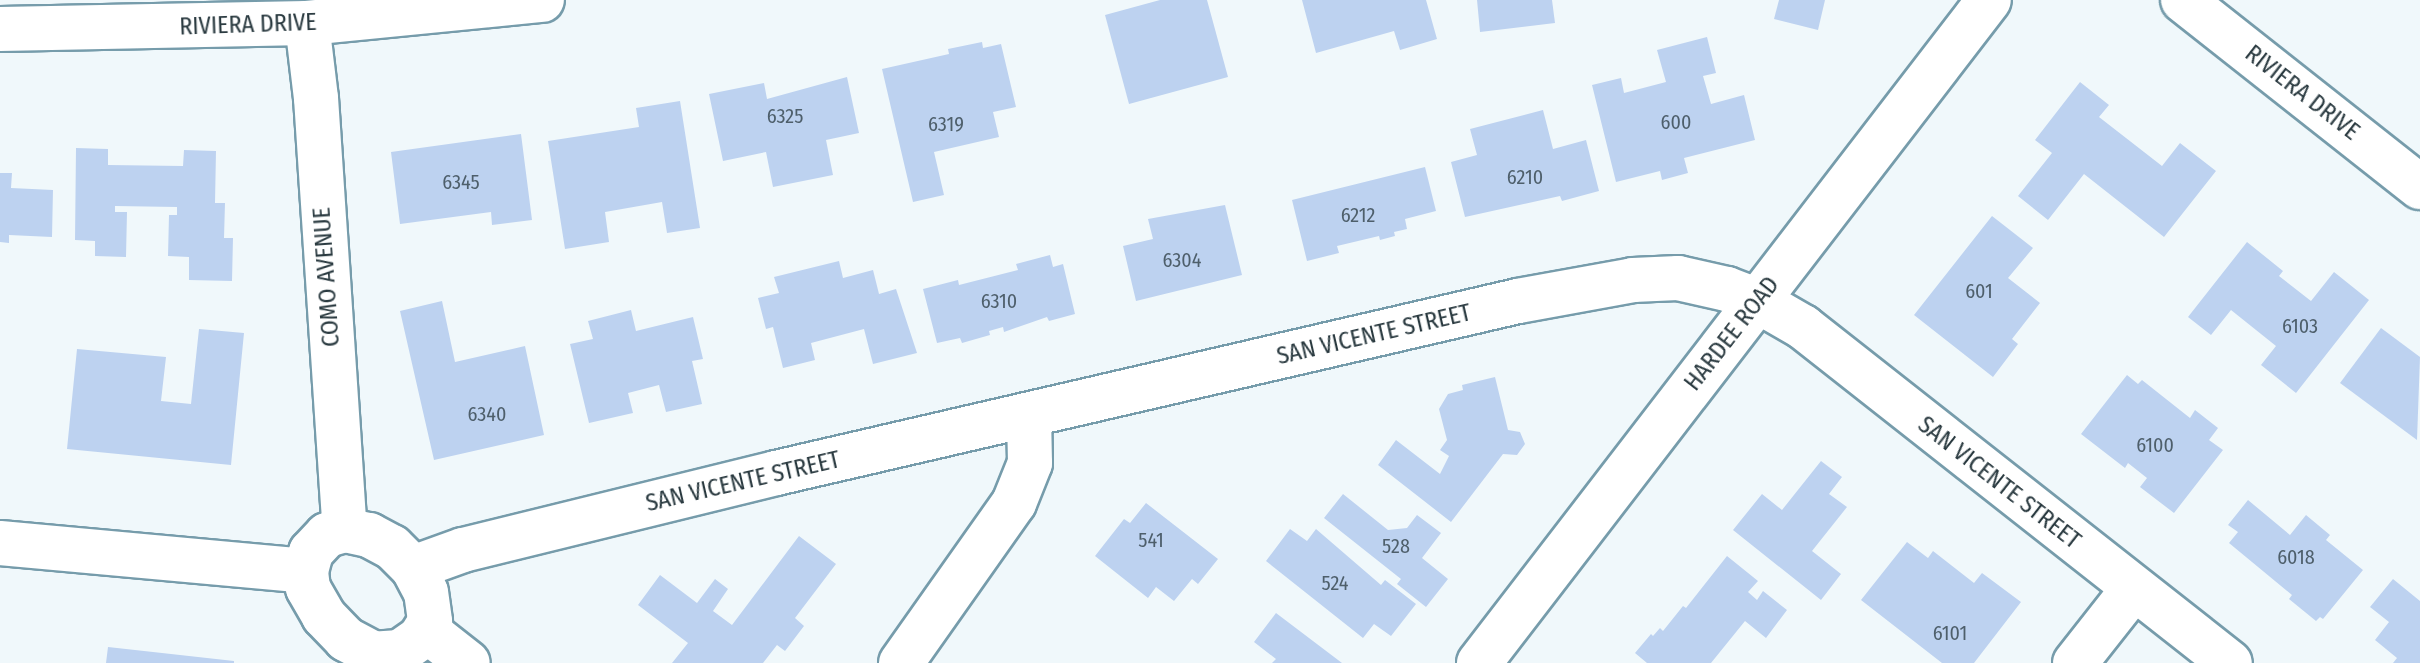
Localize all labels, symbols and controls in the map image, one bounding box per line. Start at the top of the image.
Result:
street label: RIVIERA DRIVE [179,8,317,42]
street label: RIVIERA DRIVE [2239,39,2365,147]
house number: 6325 [767,104,803,128]
house number: 600 [1661,110,1691,134]
house number: 6319 [928,112,964,136]
house number: 6210 [1507,165,1543,189]
house number: 6345 [442,170,480,194]
house number: 6212 [1341,203,1375,227]
street label: COMO AVENUE [308,206,346,348]
house number: 6304 [1163,248,1201,272]
street label: HARDEE ROAD [1679,271,1785,397]
house number: 601 [1965,279,1993,303]
house number: 6310 [981,289,1017,313]
street label: SAN VICENTE STREET [1274,299,1474,371]
house number: 6103 [2282,314,2318,338]
house number: 6340 [468,402,506,426]
street label: SAN VICENTE STREET [1912,411,2086,555]
house number: 6100 [2136,433,2174,457]
street label: SAN VICENTE STREET [643,446,843,518]
house number: 541 [1138,528,1164,552]
house number: 528 [1382,534,1410,558]
house number: 6018 [2277,545,2315,569]
house number: 524 [1321,571,1349,595]
house number: 6101 [1933,621,1967,645]

